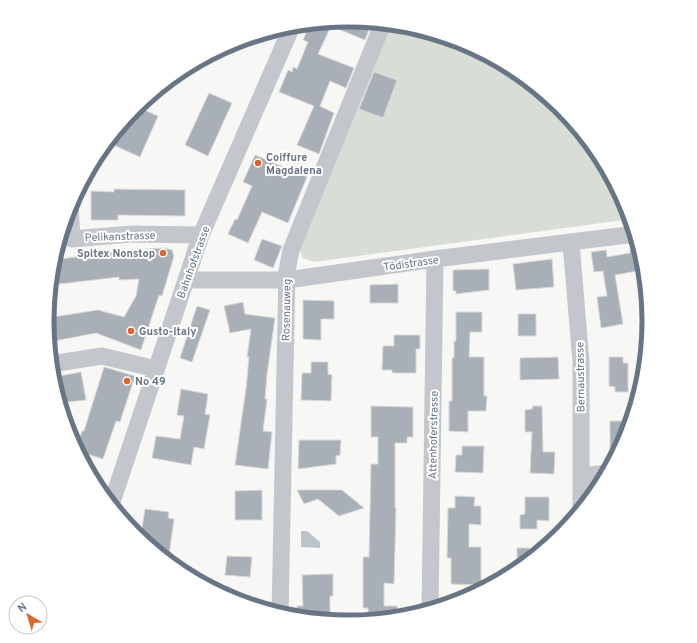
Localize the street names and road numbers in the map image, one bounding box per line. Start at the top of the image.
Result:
street label: Bahnhofstrasse [174,224,214,301]
street label: Pelikanstrasse [84,229,156,245]
street label: Tödistrasse [383,253,440,275]
street label: Rosenauweg [279,279,295,341]
street label: Bernaustrasse [573,342,589,412]
street label: Attenhoferstrasse [426,391,442,479]

